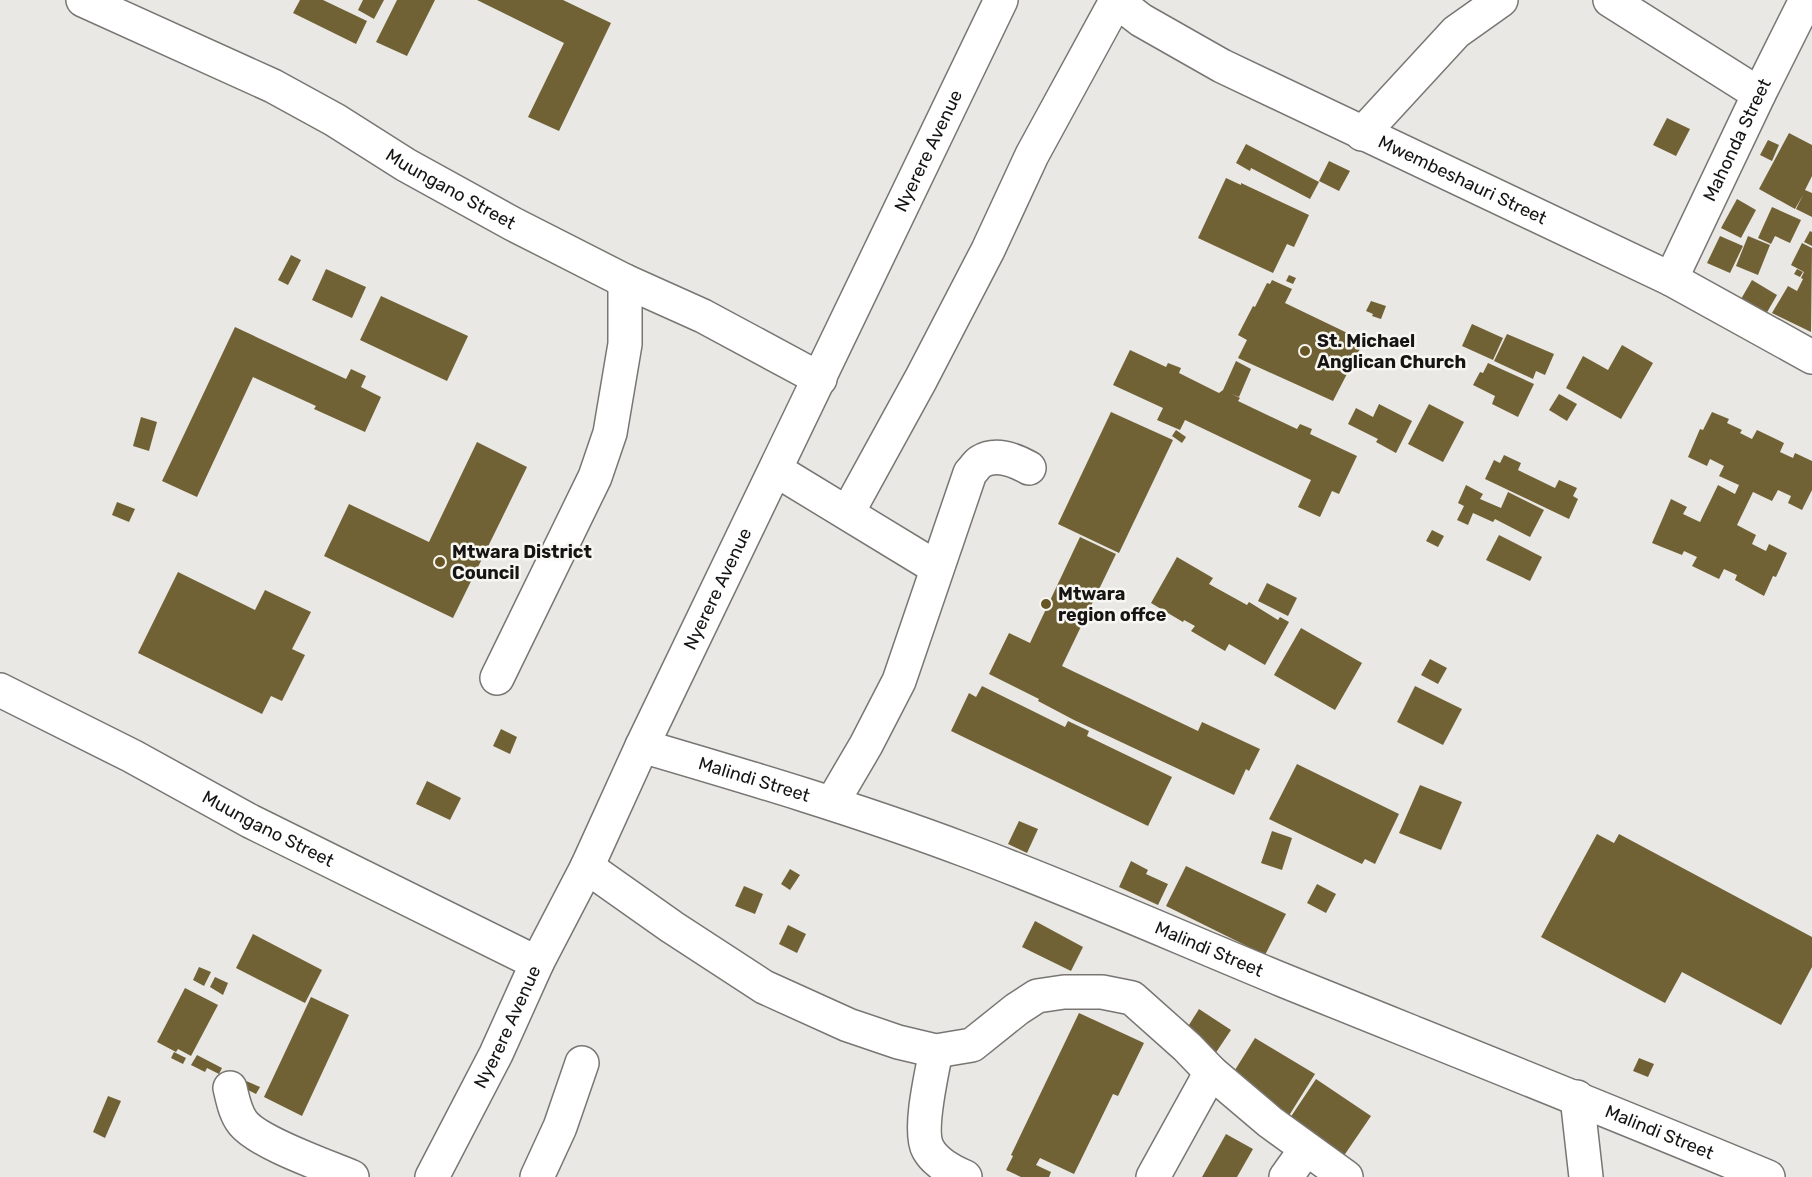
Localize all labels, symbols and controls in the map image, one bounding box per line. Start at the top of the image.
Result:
street label: Mahonda Street [1699,75,1776,205]
street label: Nyerere Avenue [890,86,967,216]
street label: Mwembeshauri Street [1375,131,1550,229]
street label: Muungano Street [382,144,519,234]
place label: St. Michael Anglican Church [1317,330,1466,373]
marker: St. Michael Anglican Church [1298,344,1312,358]
street label: Nyerere Avenue [679,524,756,653]
place label: Mtwara District Council [452,541,592,584]
marker: Mtwara District Council [433,555,447,569]
place label: Mtwara region offce [1058,583,1167,626]
marker: Mtwara region offce [1039,597,1053,611]
street label: Malindi Street [696,752,813,807]
street label: Muungano Street [198,786,338,872]
street label: Malindi Street [1152,917,1267,982]
street label: Nyerere Avenue [469,962,545,1092]
street label: Malindi Street [1602,1100,1717,1164]

